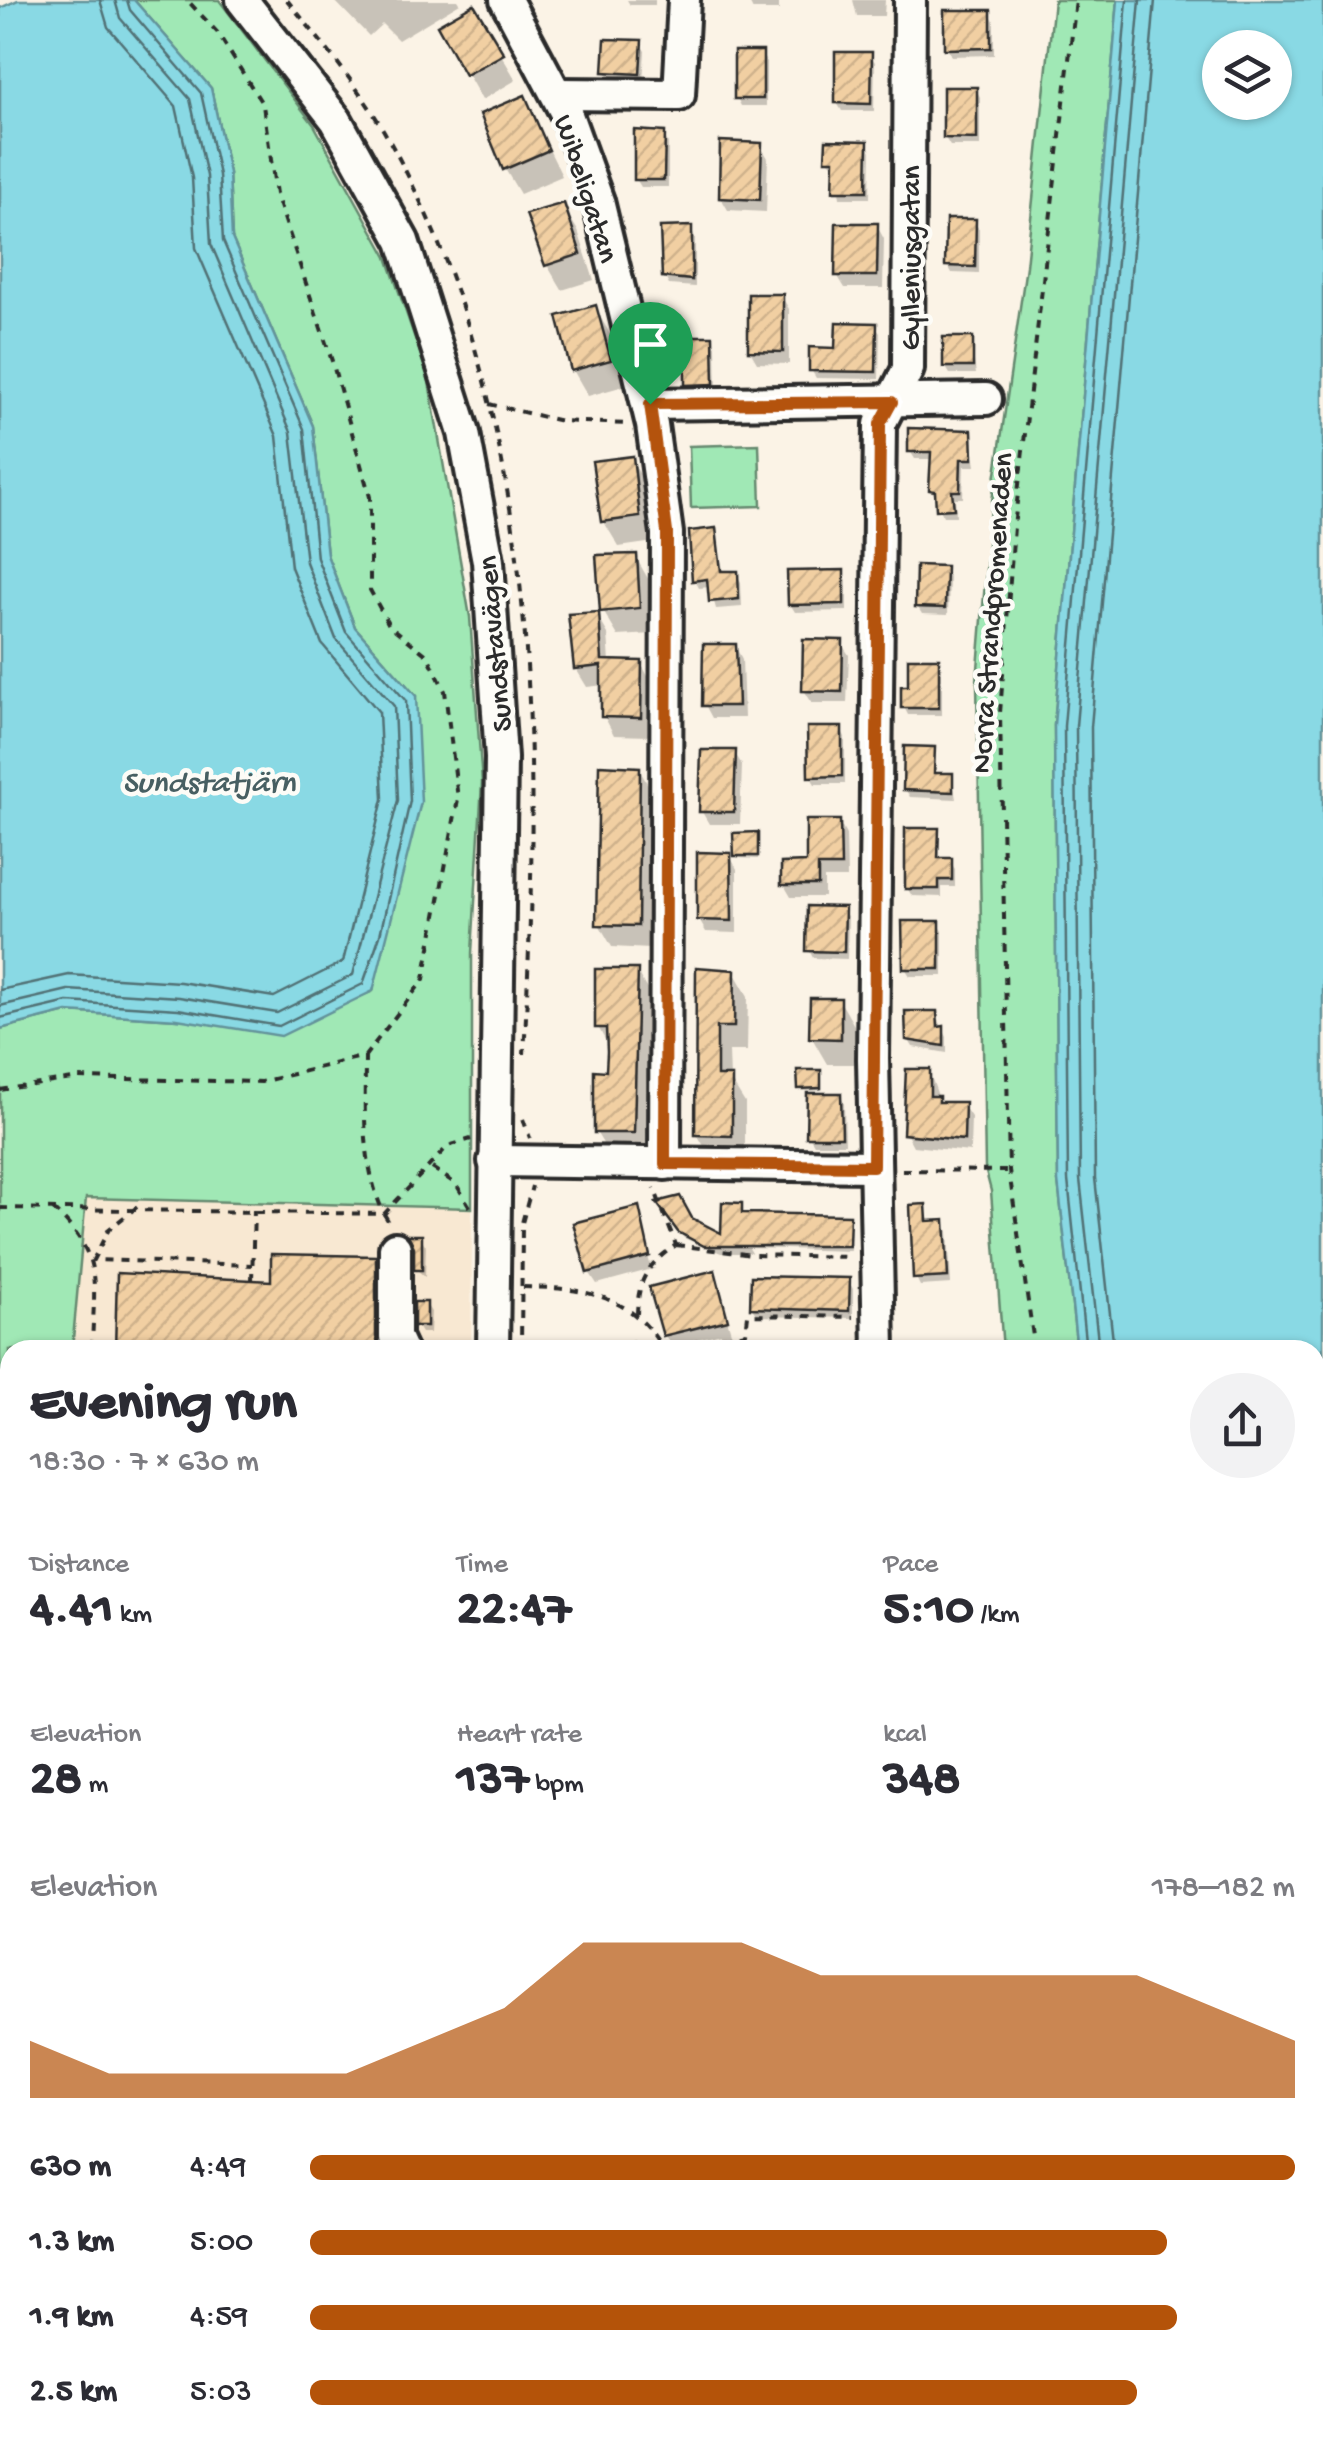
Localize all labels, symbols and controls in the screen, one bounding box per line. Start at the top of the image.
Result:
map controls [1202,30,1292,120]
button: layers [1202,30,1292,120]
street label: Wibeligatan [543,111,624,268]
street label: Gylleniusgatan [896,165,931,351]
pin [608,302,693,405]
icon: arrive [623,317,678,372]
street label: Norra Strandpromenaden [966,452,1023,775]
street label: Sundstavägen [472,554,523,733]
water label: Sundstatjärn [122,766,296,804]
button: share [1190,1373,1295,1478]
text: Evening run [30,1374,297,1438]
text: 18:30 · 7 × 630 m [30,1444,259,1482]
text: Distance [30,1549,129,1582]
text: Time [457,1549,508,1582]
text: Pace [883,1549,938,1582]
text: 4.41 [30,1582,113,1641]
text: 22:47 [457,1582,571,1641]
text: 5:10 [883,1582,974,1641]
text: km [113,1599,152,1632]
text: /km [974,1599,1020,1632]
text: Elevation [30,1719,141,1752]
text: Heart rate [457,1719,582,1752]
text: kcal [883,1719,927,1752]
text: 28 [30,1752,82,1811]
text: 137 [457,1752,529,1811]
text: 348 [883,1752,960,1811]
text: m [82,1769,108,1802]
text: bpm [529,1769,584,1802]
text: Elevation [30,1870,157,1908]
text: 178–182 m [1152,1870,1295,1908]
text: 630 m [30,2149,111,2187]
text: 4:49 [190,2149,246,2187]
text: 1.3 km [30,2224,114,2262]
text: 5:00 [190,2224,253,2262]
text: 1.9 km [30,2299,114,2337]
text: 4:59 [190,2299,248,2337]
text: 2.5 km [30,2374,117,2412]
text: 5:03 [190,2374,252,2412]

